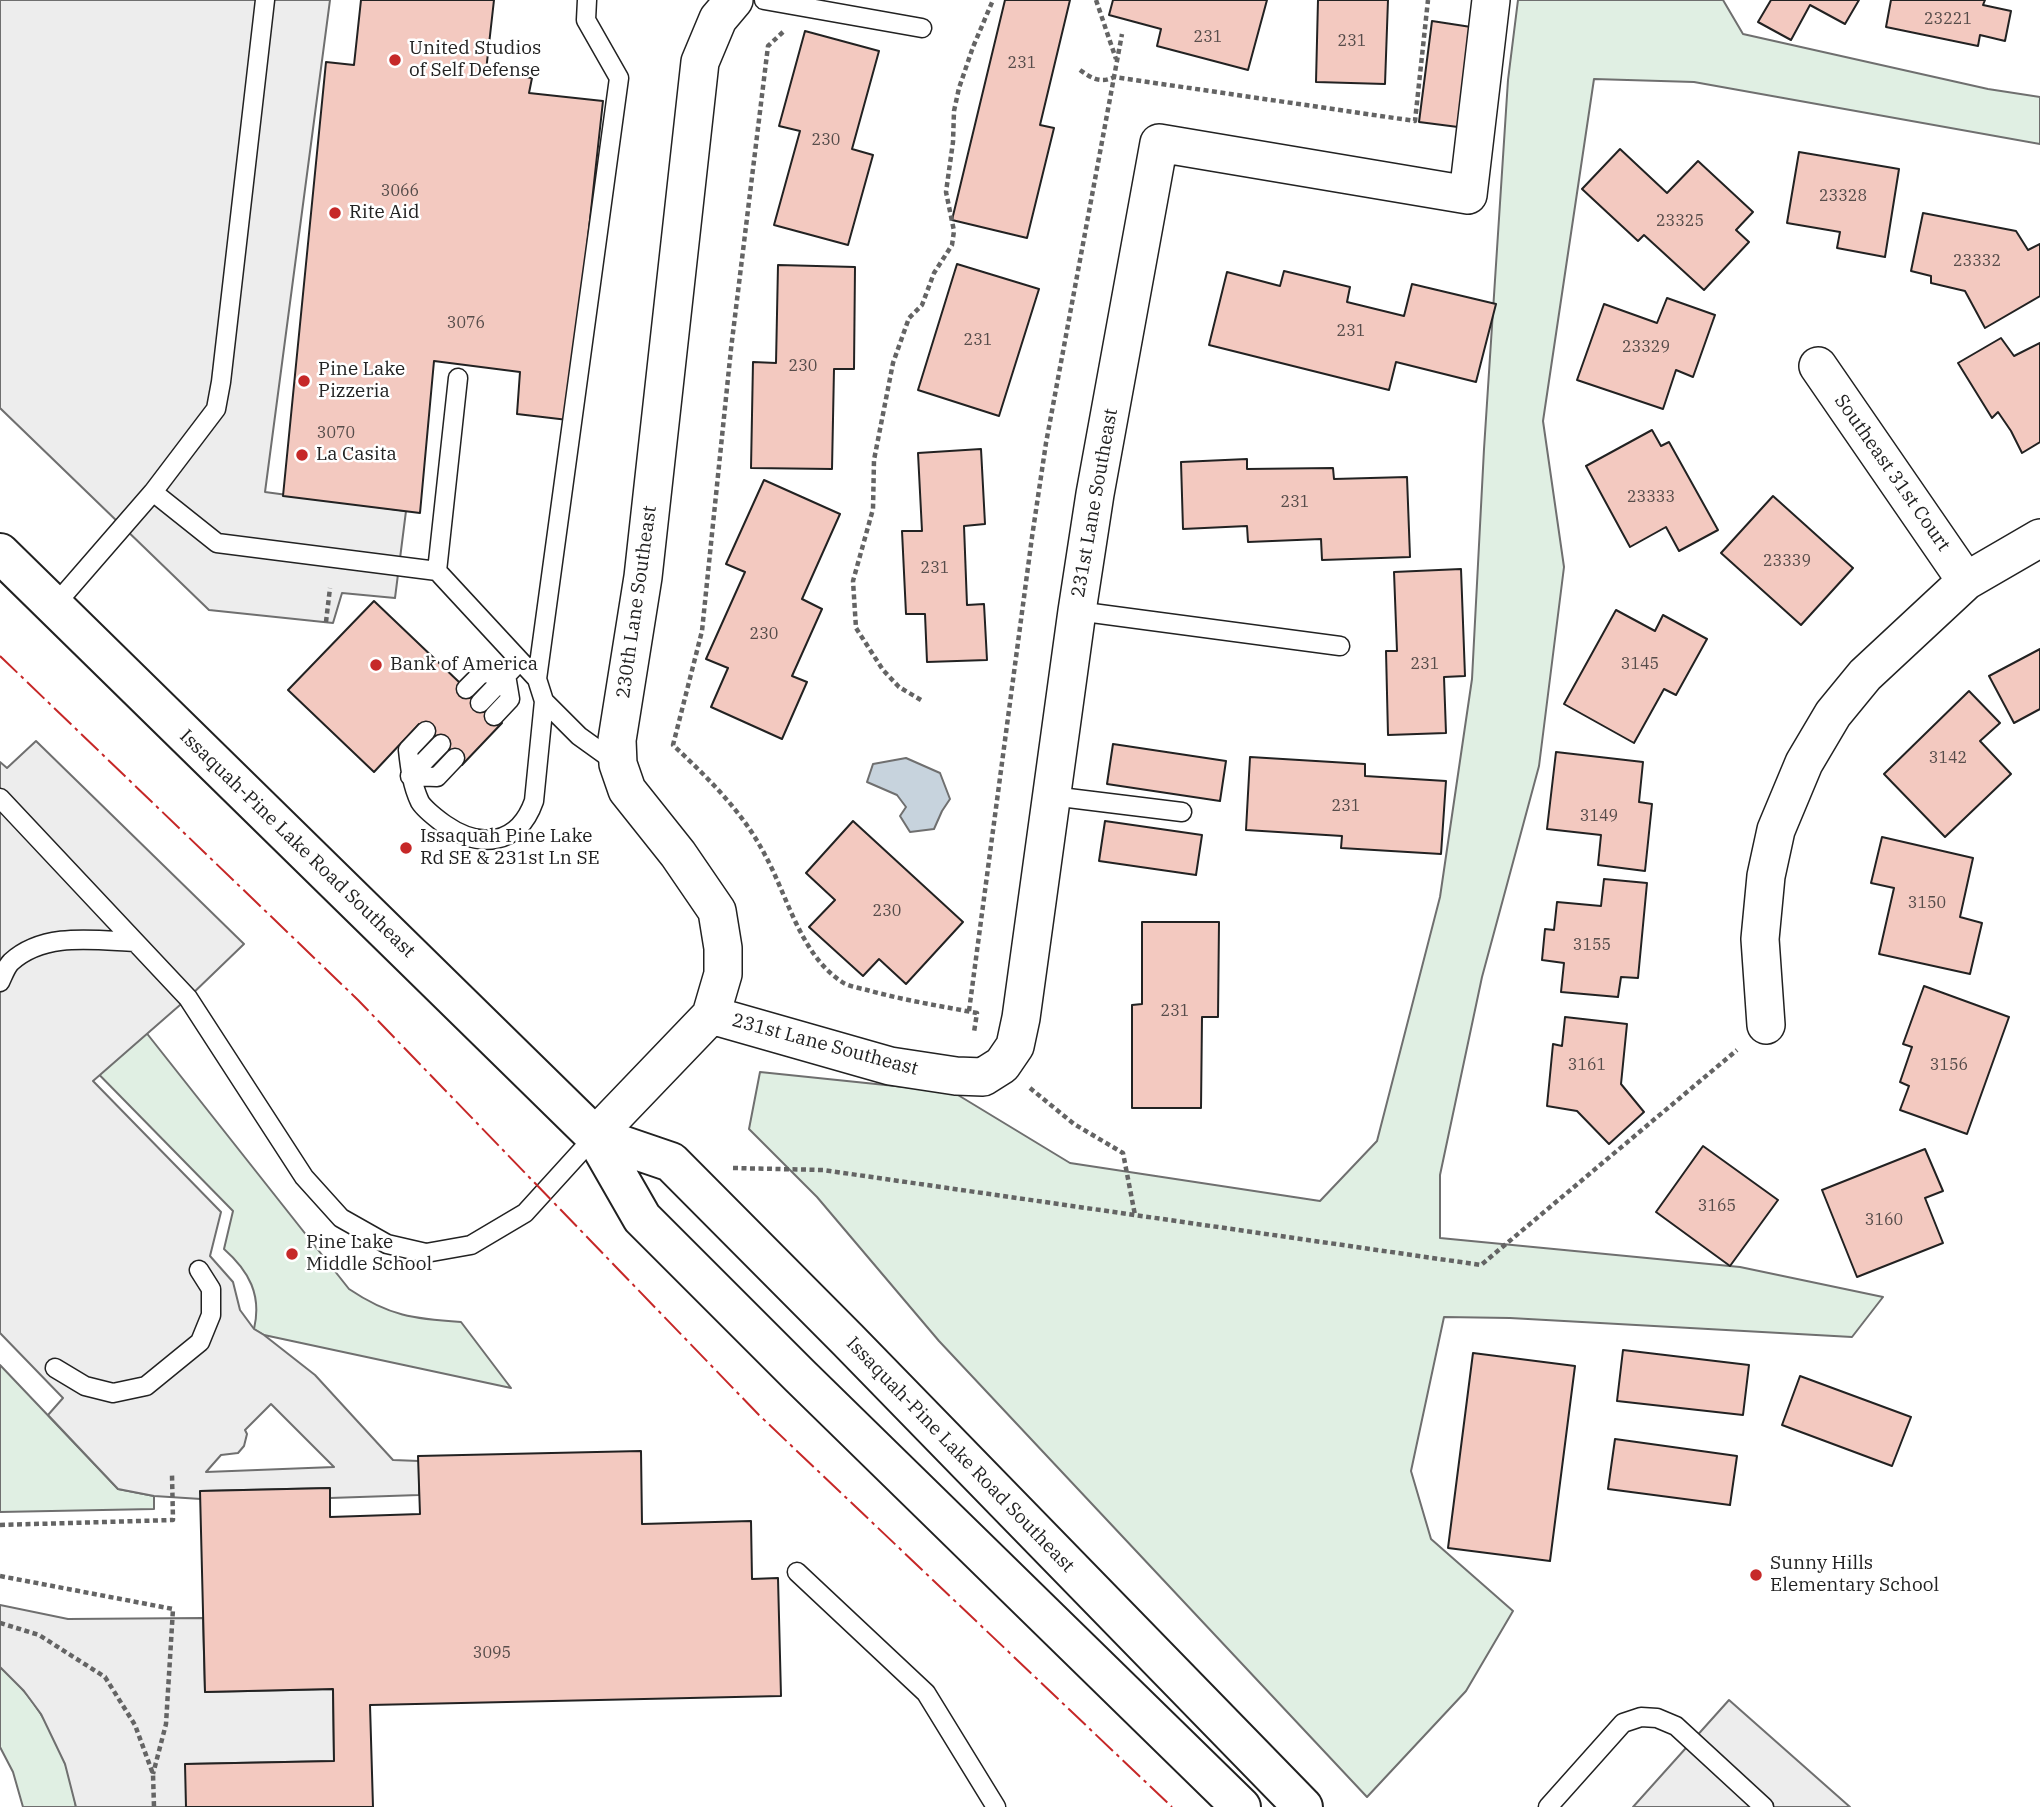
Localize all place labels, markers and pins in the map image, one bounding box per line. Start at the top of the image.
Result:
place label: United Studios of Self Defense [409,38,541,82]
marker: United Studios of Self Defense [387,52,403,68]
place label: Rite Aid [349,202,420,224]
marker: Rite Aid [327,205,343,221]
place label: Pine Lake Pizzeria [318,359,405,403]
marker: Pine Lake Pizzeria [296,373,312,389]
place label: La Casita [316,444,397,466]
marker: La Casita [294,447,310,463]
place label: Bank of America [390,654,538,676]
marker: Bank of America [368,657,384,673]
place label: Issaquah Pine Lake Rd SE & 231st Ln SE [420,826,600,870]
marker: Issaquah Pine Lake Rd SE & 231st Ln SE [398,840,414,856]
place label: Pine Lake Middle School [306,1232,432,1276]
marker: Pine Lake Middle School [284,1246,300,1262]
place label: Sunny Hills Elementary School [1770,1553,1939,1597]
marker: Sunny Hills Elementary School [1748,1567,1764,1583]

